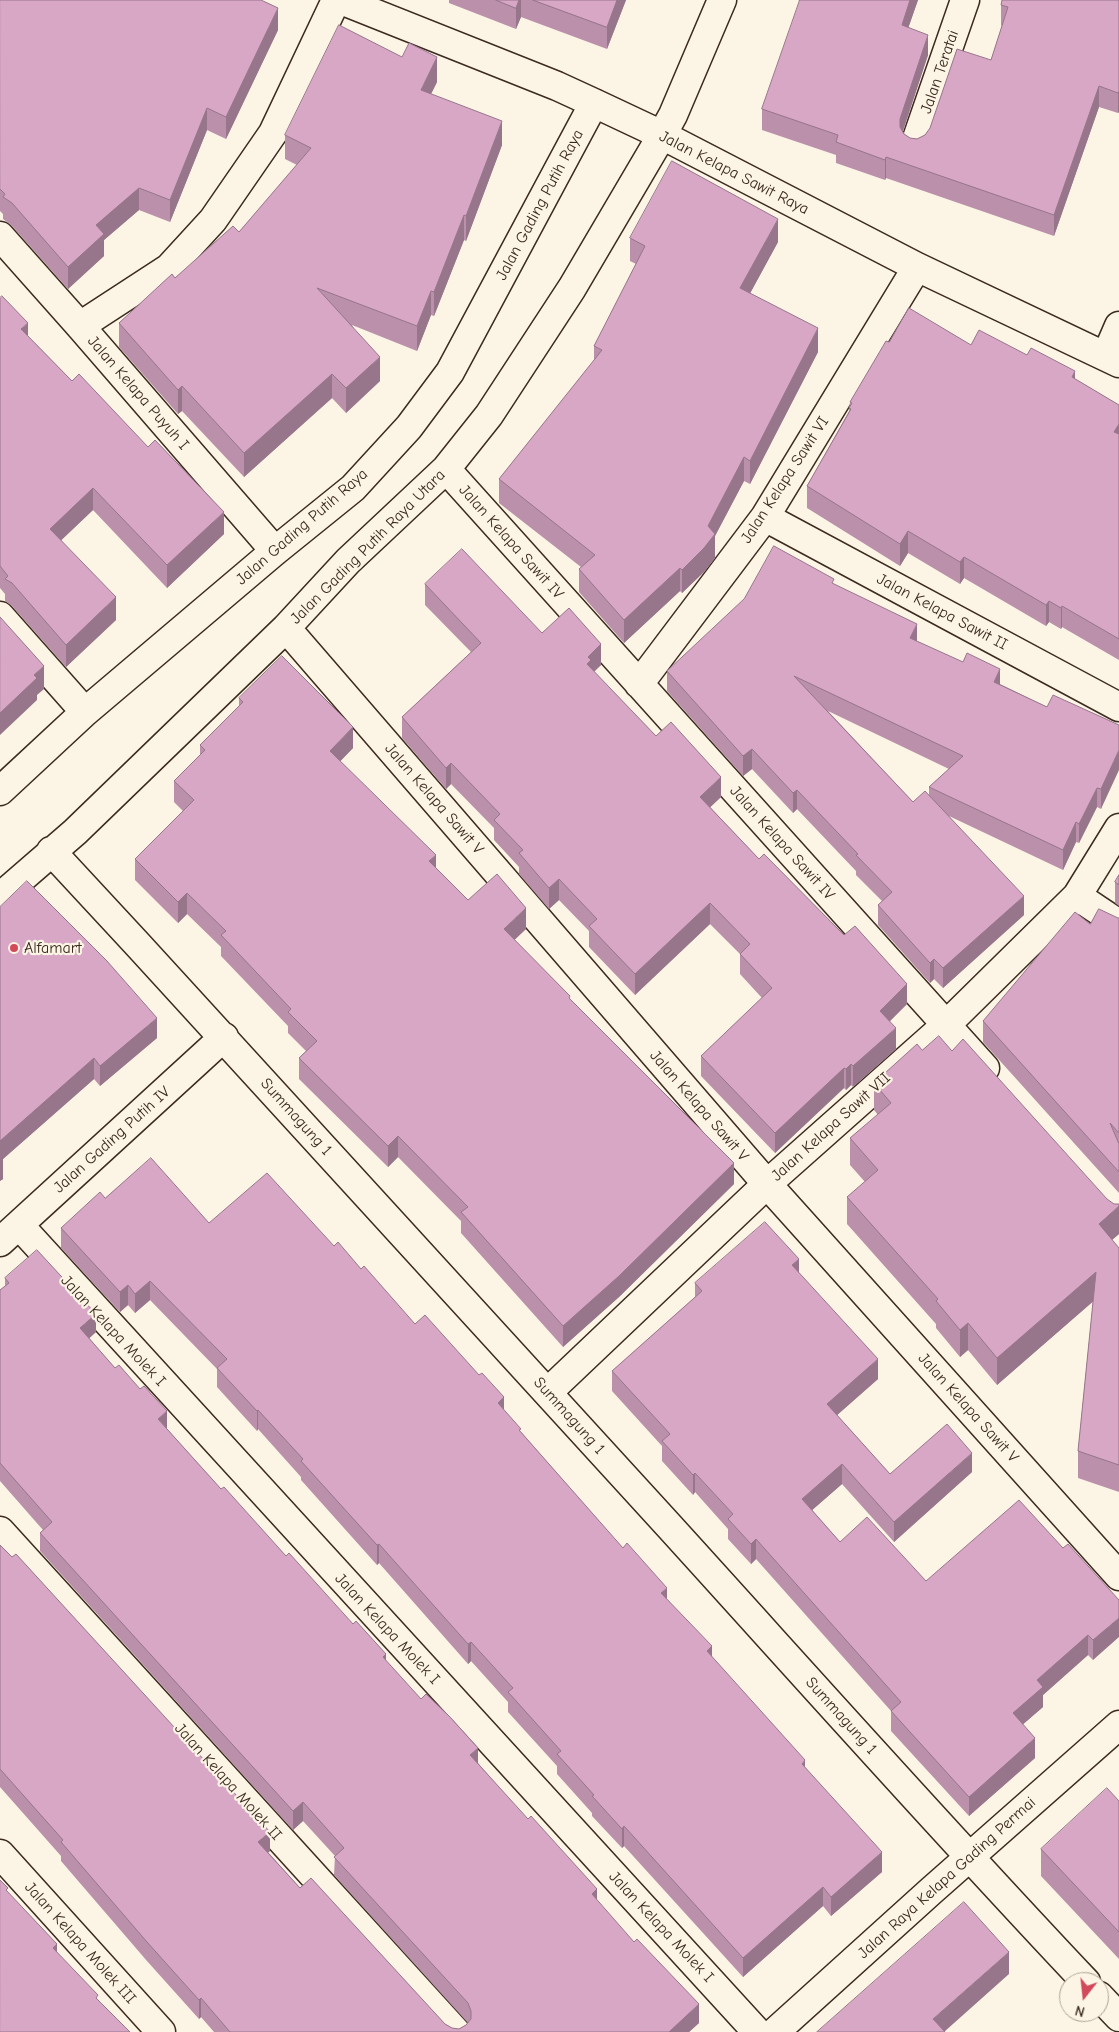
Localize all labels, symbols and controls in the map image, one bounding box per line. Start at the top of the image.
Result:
street label: Jalan Teratai [917,28,963,116]
street label: Jalan Gading Putih Raya [492,126,588,284]
street label: Jalan Kelapa Sawit Raya [656,127,812,219]
street label: Jalan Kelapa Puyuh I [83,332,193,454]
street label: Jalan Kelapa Sawit VI [737,413,833,547]
street label: Jalan Gading Putih Raya [232,465,372,589]
street label: Jalan Gading Putih Raya Utara [287,466,449,628]
street label: Jalan Kelapa Sawit IV [455,481,567,603]
street label: Jalan Kelapa Sawit II [873,569,1011,655]
street label: Jalan Kelapa Sawit V [380,739,488,859]
street label: Jalan Kelapa Sawit IV [726,782,838,904]
place label: Alfamart [24,938,82,958]
marker: Alfamart [8,942,20,954]
street label: Jalan Kelapa Sawit V [645,1046,753,1166]
street label: Jalan Kelapa Sawit VII [767,1068,895,1186]
street label: Summagung 1 [256,1074,336,1160]
street label: Jalan Gading Putih IV [50,1083,174,1197]
street label: Jalan Kelapa Molek I [56,1271,170,1391]
street label: Jalan Kelapa Sawit V [914,1349,1022,1467]
street label: Summagung 1 [529,1373,609,1459]
street label: Jalan Kelapa Molek I [330,1569,444,1689]
street label: Summagung 1 [801,1673,881,1759]
street label: Jalan Kelapa Molek II [170,1719,286,1845]
street label: Jalan Raya Kelapa Gading Permai [854,1793,1040,1963]
street label: Jalan Kelapa Molek I [604,1867,718,1987]
street label: Jalan Kelapa Molek III [20,1878,140,2008]
north arrow [1059,1972,1109,2022]
text: N [1073,2002,1087,2020]

